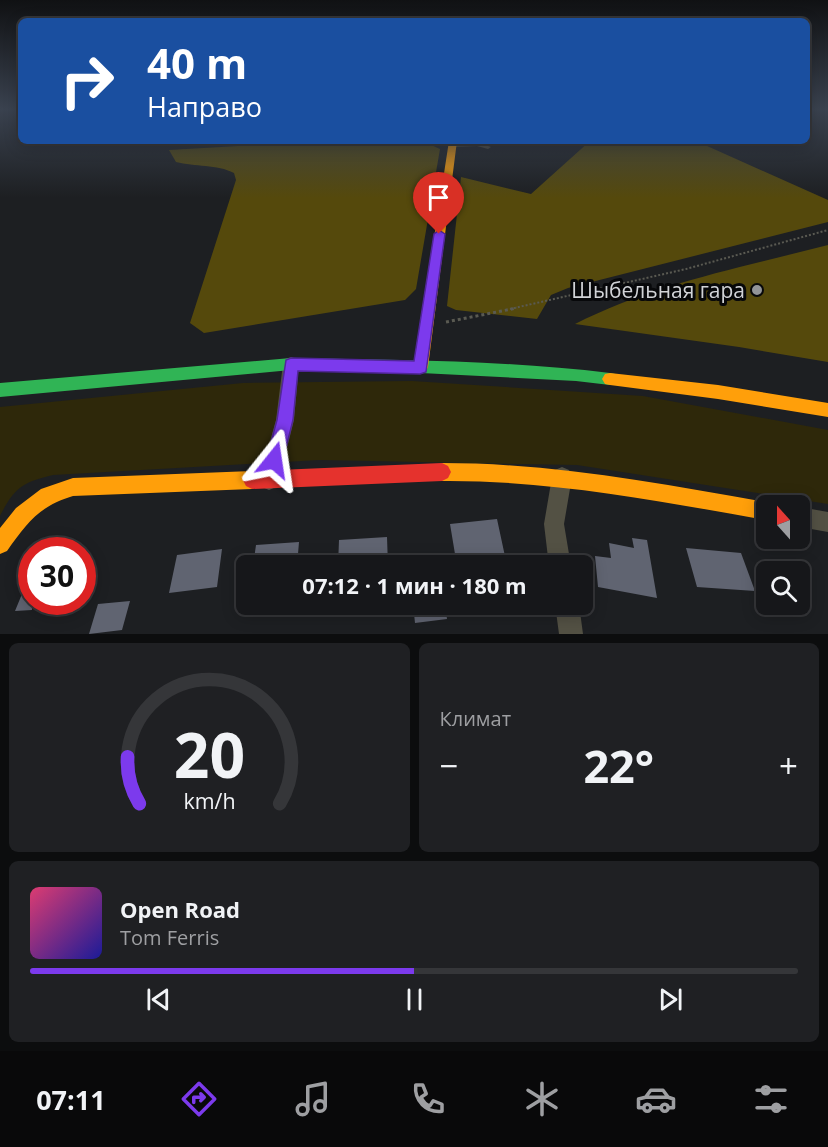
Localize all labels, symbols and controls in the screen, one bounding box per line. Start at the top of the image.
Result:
text: 40 m [147,34,247,91]
icon: right [48,42,126,120]
text: Направо [147,88,262,125]
pin [413,172,464,234]
icon: arrive [422,181,455,214]
place label: Шыбельная гара [571,276,745,304]
marker: Шыбельная гара [750,283,764,297]
position arrow [242,428,306,492]
north arrow [756,495,810,549]
map controls [756,495,810,615]
speed limit sign: 30 [18,537,96,615]
button: search [756,561,810,615]
text: 07:12 · 1 мин · 180 m [302,570,527,600]
text: Климат [440,705,511,732]
text: 20 [174,711,245,796]
text: 22° [583,735,654,796]
text: − [440,743,458,788]
text: + [779,743,798,788]
text: km/h [183,787,235,816]
text: Open Road [120,894,240,924]
text: Tom Ferris [120,924,219,951]
icon: previous [142,983,175,1016]
icon: pause [398,983,431,1016]
icon: next [654,983,687,1016]
icon: directions [178,1078,220,1120]
icon: music [292,1078,334,1120]
icon: phone [407,1078,449,1120]
icon: climate [521,1078,563,1120]
icon: car [635,1078,677,1120]
icon: filters [750,1078,792,1120]
text: 07:11 [36,1081,106,1118]

